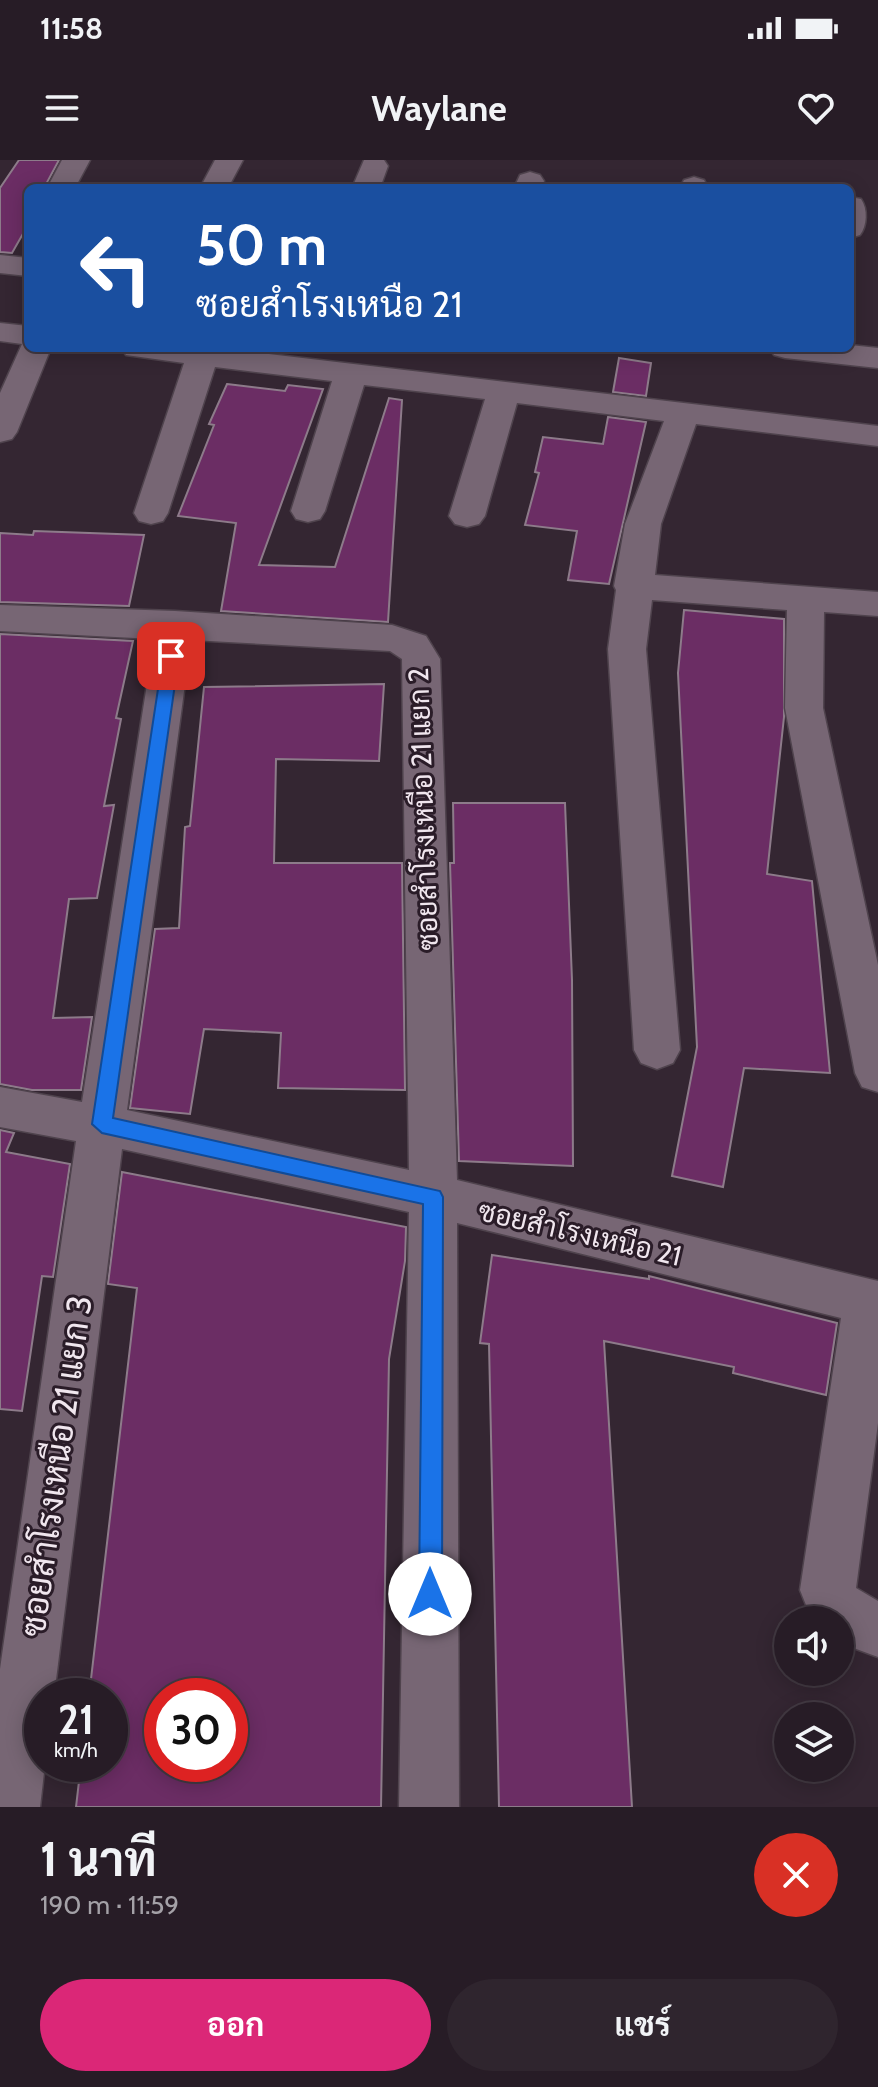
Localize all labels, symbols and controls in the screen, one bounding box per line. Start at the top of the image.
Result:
text: 11:58 [40,10,103,47]
icon: menu [40,86,84,130]
text: Waylane [371,86,507,130]
icon: heart [794,86,838,130]
text: 50 m [196,211,327,279]
icon: left [64,216,168,320]
text: ซอยสำโรงเหนือ 21 [196,282,462,326]
pin [137,622,205,690]
icon: arrive [149,634,193,678]
street label: ซอยสำโรงเหนือ 21 แยก 2 [399,667,445,951]
street label: ซอยสำโรงเหนือ 21 [475,1191,685,1273]
street label: ซอยสำโรงเหนือ 21 แยก 3 [10,1293,101,1639]
position arrow [388,1552,472,1636]
map controls [774,1606,854,1782]
button: sound [774,1606,854,1686]
speed limit sign: 30 [144,1678,248,1782]
text: 21 [58,1695,94,1744]
button: layers [774,1702,854,1782]
text: km/h [54,1738,98,1762]
text: 1 นาที [40,1830,157,1888]
button: close [754,1833,838,1917]
text: 190 m · 11:59 [40,1889,179,1921]
button: ออก [40,1979,431,2071]
button: แชร์ [447,1979,838,2071]

